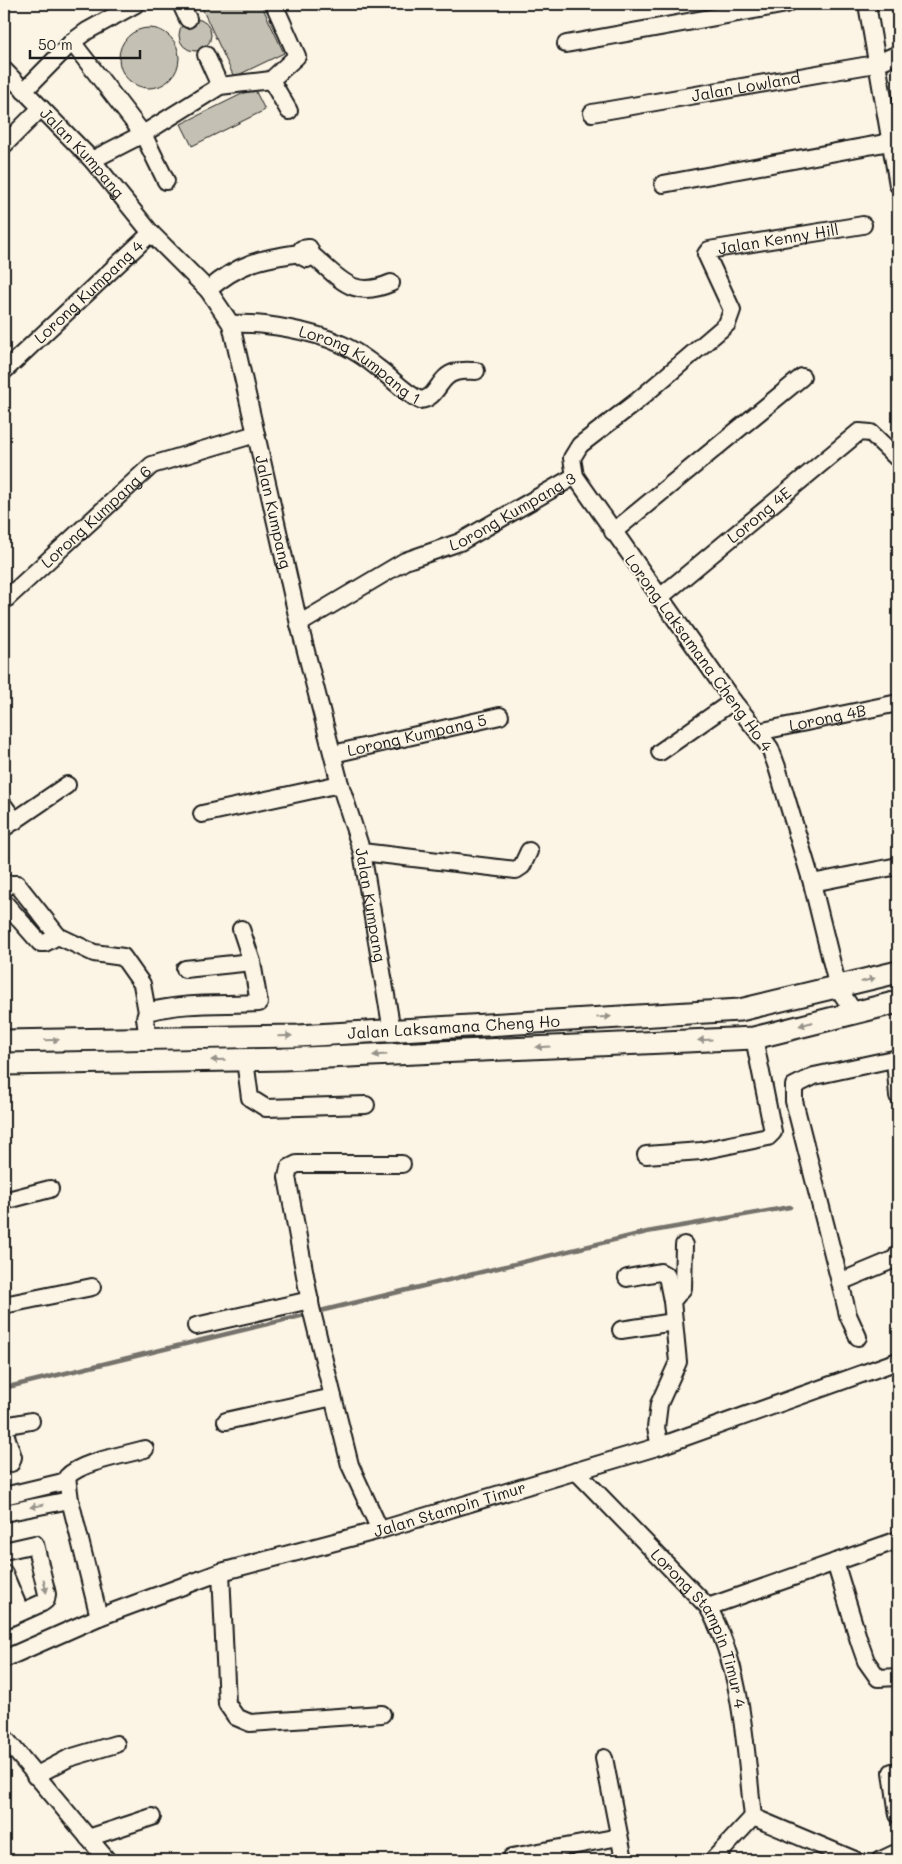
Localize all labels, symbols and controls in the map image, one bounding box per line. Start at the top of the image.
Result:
scale bar [30,28,140,60]
text: 50 m [38,34,73,54]
street label: Jalan Lowland [690,66,802,106]
street label: Jalan Kumpang [36,102,130,202]
street label: Jalan Kenny Hill [716,218,840,258]
street label: Lorong Kumpang 4 [29,234,148,348]
street label: Lorong Kumpang 1 [297,320,425,409]
street label: Jalan Kumpang [251,453,297,571]
street label: Lorong Kumpang 6 [36,460,155,572]
street label: Lorong Kumpang 3 [446,467,579,555]
street label: Lorong 4E [722,482,795,547]
street label: Lorong Laksamana Cheng Ho 4 [621,550,778,756]
street label: Lorong 4B [787,699,868,735]
street label: Lorong Kumpang 5 [345,708,489,760]
street label: Jalan Kumpang [351,844,391,963]
one-way arrow [861,976,876,984]
street label: Jalan Laksamana Cheng Ho [347,1010,560,1043]
one-way arrow [597,1012,613,1020]
one-way arrow [799,1020,814,1028]
one-way arrow [277,1032,293,1040]
one-way arrow [45,1036,61,1044]
one-way arrow [697,1037,713,1045]
one-way arrow [535,1044,551,1052]
one-way arrow [372,1051,388,1059]
one-way arrow [210,1056,226,1064]
street label: Jalan Stampin Timur [371,1476,528,1541]
one-way arrow [29,1503,45,1511]
street label: Lorong Stampin Timur 4 [647,1544,751,1710]
one-way arrow [41,1578,49,1593]

